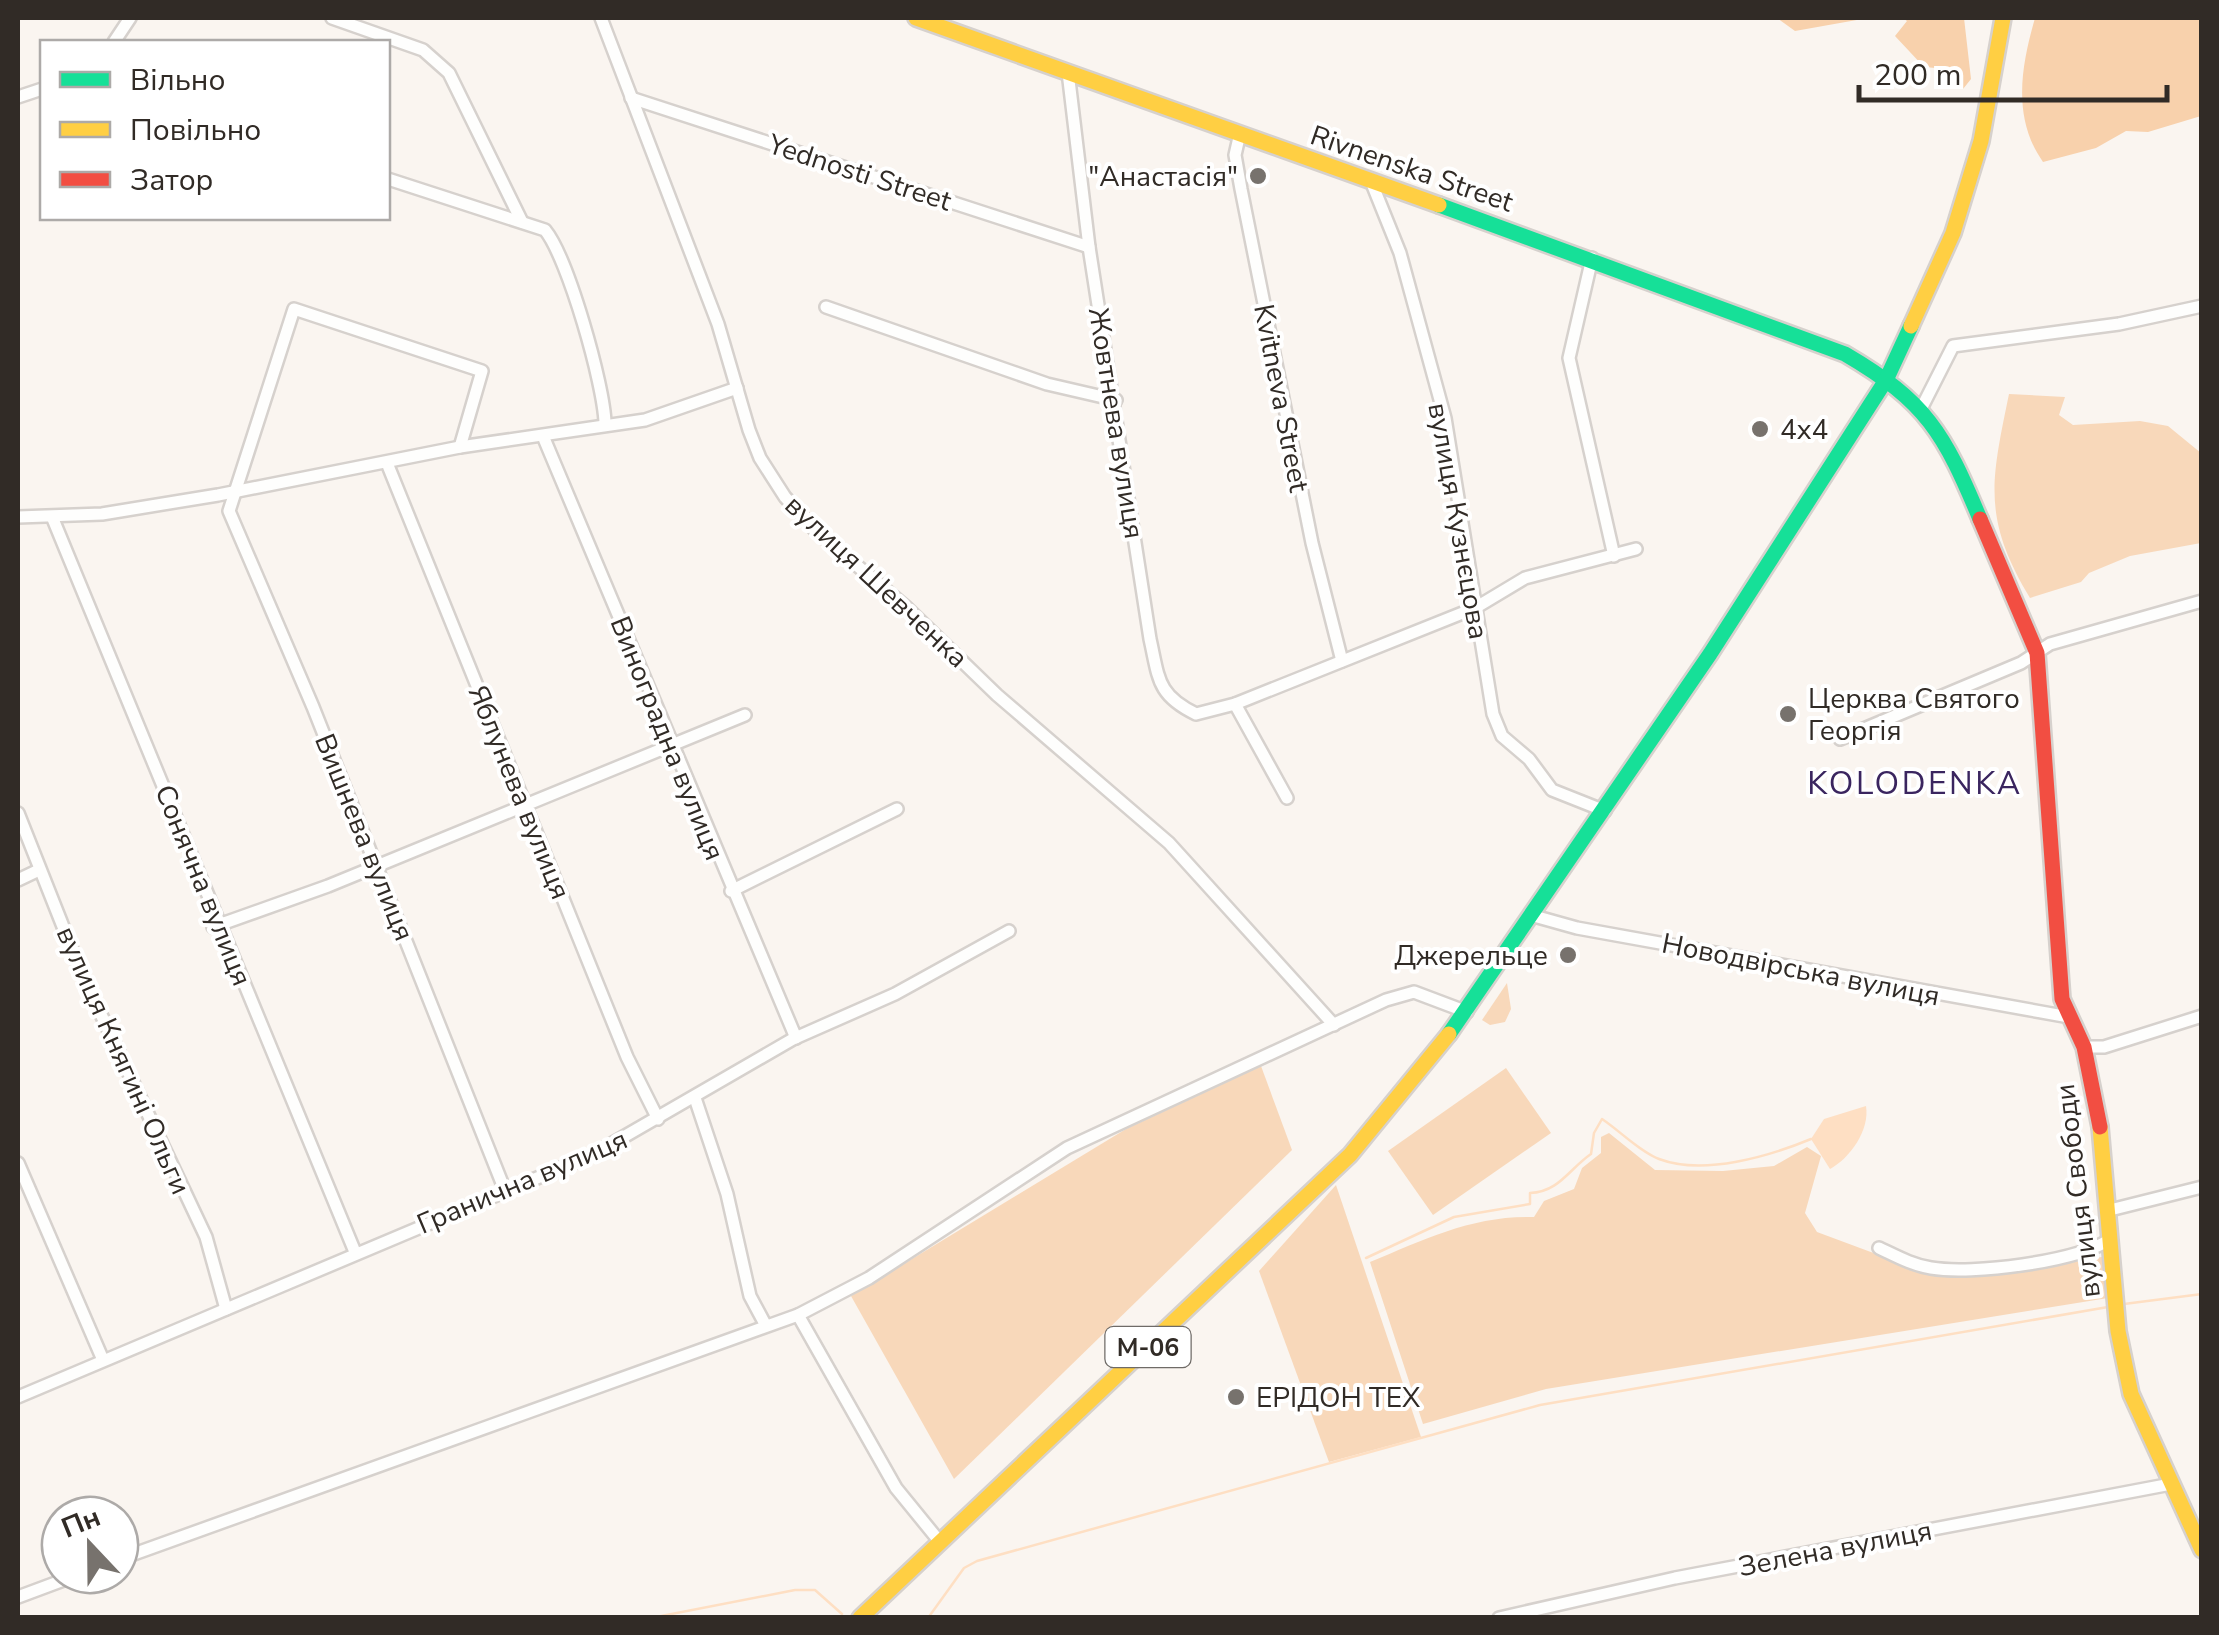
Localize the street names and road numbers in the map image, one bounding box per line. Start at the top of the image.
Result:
street label: Rivnenska Street [1305,116,1518,222]
street label: Yednosti Street [762,125,956,220]
street label: Kvitneva Street [1244,301,1318,496]
street label: Жовтнева вулиця [1079,305,1153,541]
street label: вулиця Кузнєцова [1418,400,1498,642]
street label: вулиця Шевченка [777,487,976,677]
street label: Виноградна вулиця [601,611,733,866]
street label: Яблунева вулиця [459,680,579,905]
street label: Вишнева вулиця [305,728,423,947]
street label: Сонячна вулиця [145,779,261,991]
street label: вулиця Княгині Ольги [47,920,199,1201]
street label: Новодвірська вулиця [1659,924,1943,1016]
street label: вулиця Свободи [2046,1082,2110,1300]
street label: Гранична вулиця [411,1120,633,1243]
road number: М-06 [1106,1327,1190,1367]
street label: Зелена вулиця [1735,1512,1935,1586]

